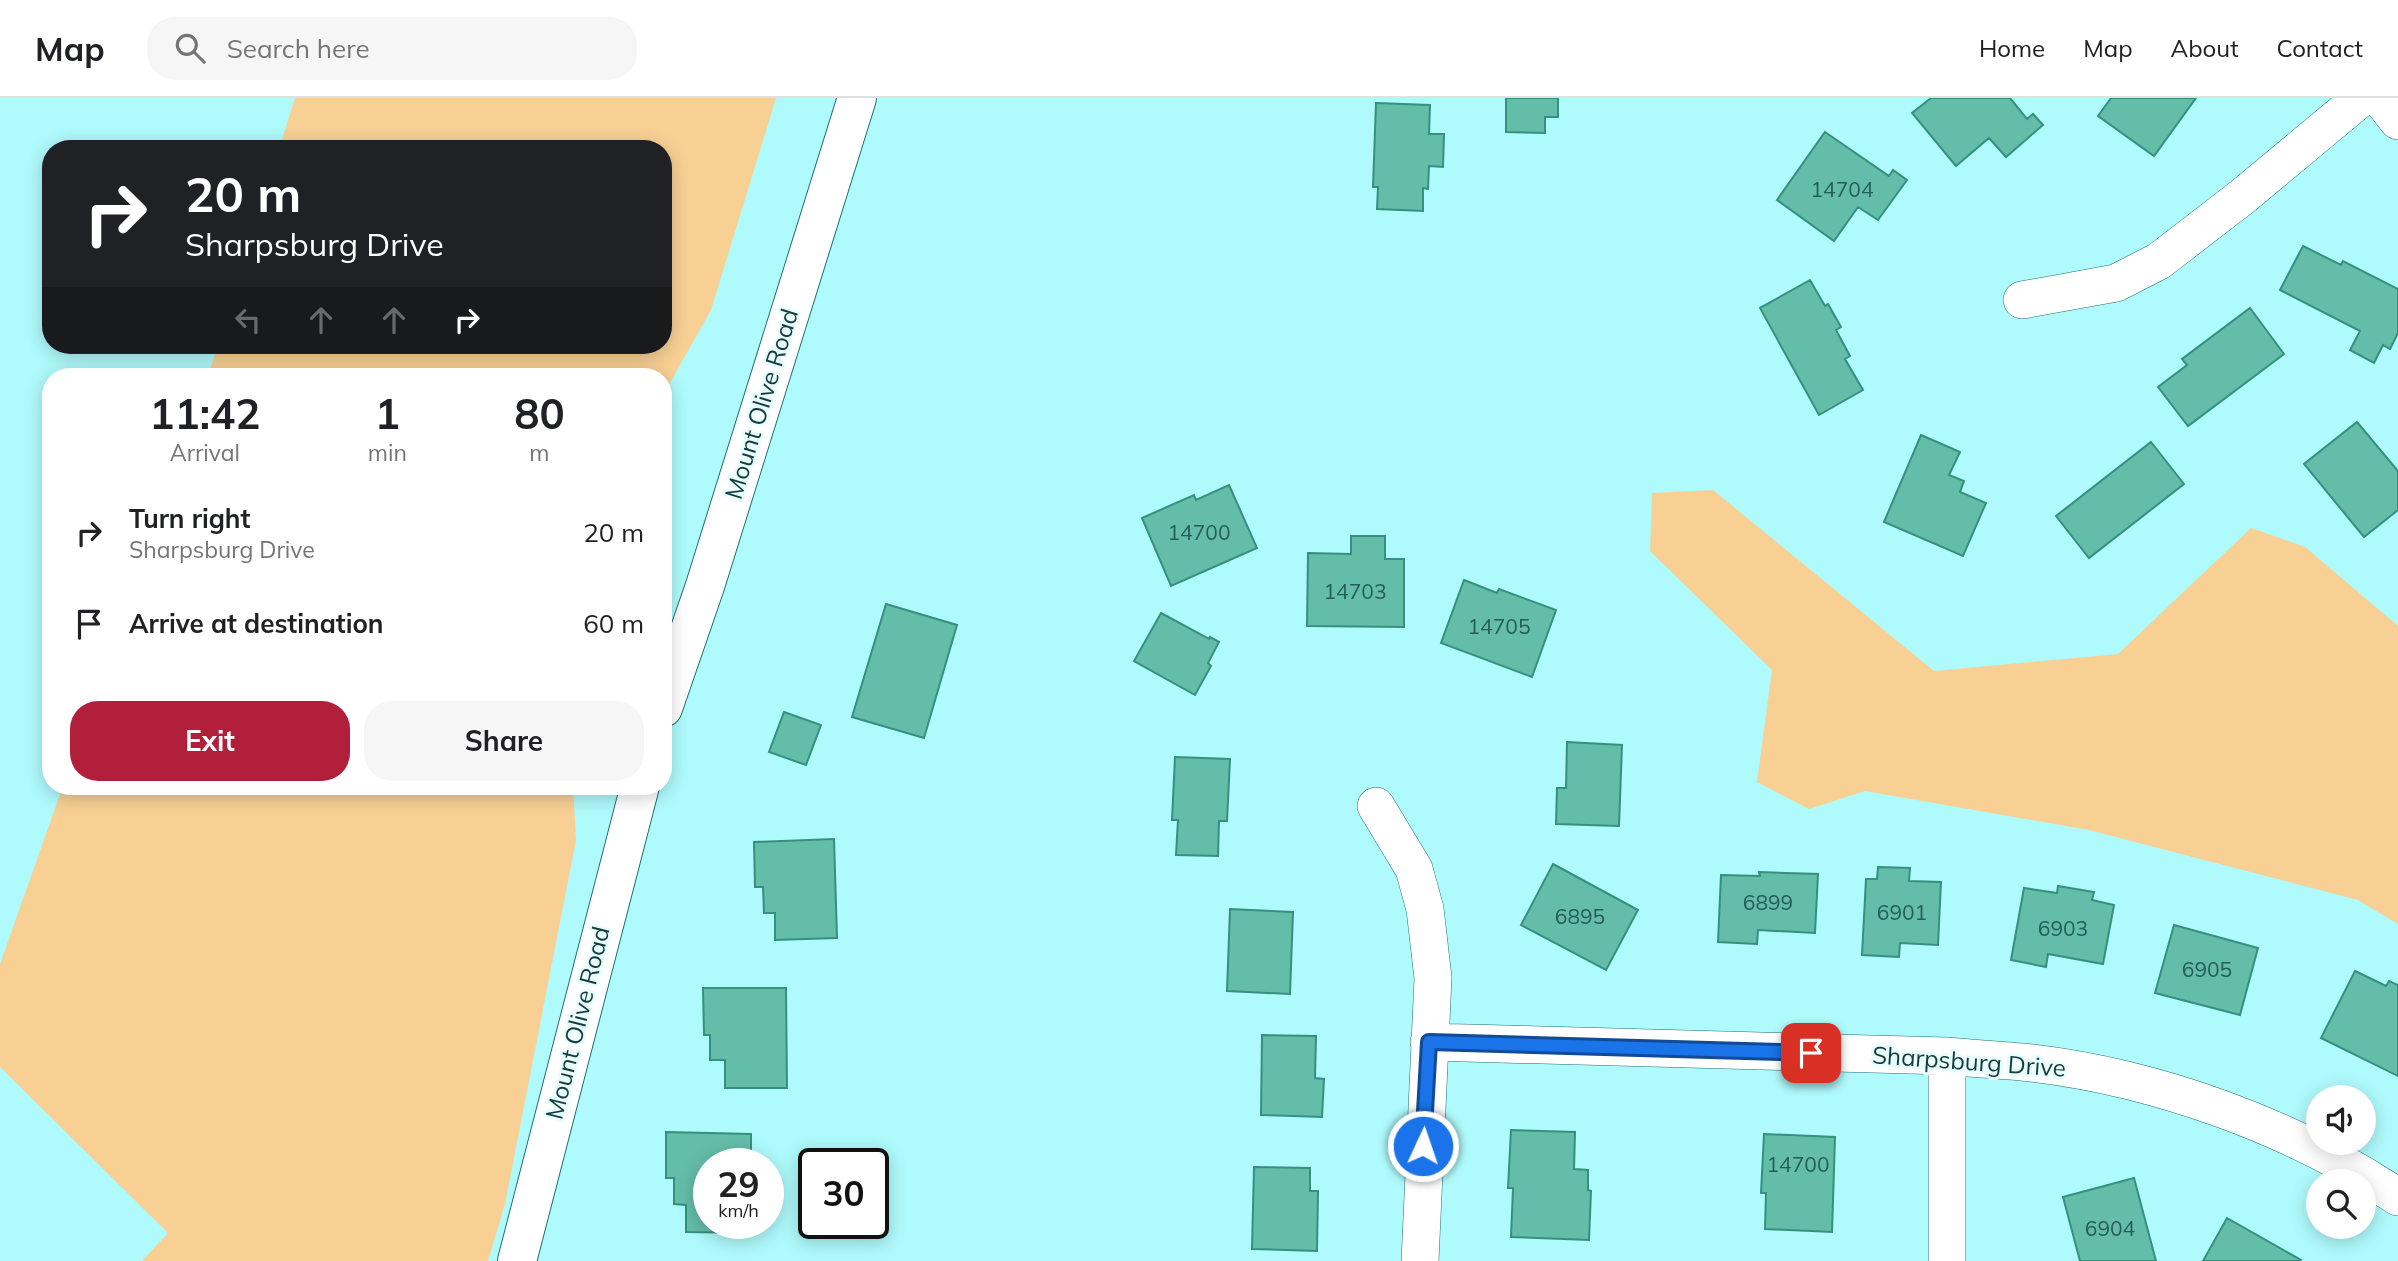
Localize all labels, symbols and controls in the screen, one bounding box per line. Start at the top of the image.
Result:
search box [147,17,637,80]
text: Map [35,28,105,69]
icon: search [171,29,209,67]
text: Search here [227,32,370,65]
text: Home [1979,33,2045,63]
text: Map [2083,33,2133,63]
text: About [2171,33,2239,63]
text: Contact [2277,33,2363,63]
text: 20 m [185,163,301,224]
icon: right [70,168,161,259]
house number: 14704 [1811,176,1874,202]
text: Sharpsburg Drive [185,224,444,264]
icon: left [229,301,267,339]
icon: ahead [302,301,340,339]
icon: ahead [375,301,413,339]
icon: right [448,301,486,339]
street label: Mount Olive Road [718,305,804,503]
text: 11:42 [149,387,261,440]
text: 1 [375,387,400,440]
text: 80 [514,387,565,440]
text: Arrival [170,438,240,467]
text: min [368,438,407,467]
text: m [529,438,550,467]
text: Turn right [129,502,250,535]
icon: right [70,514,108,552]
text: 20 m [583,516,644,549]
house number: 14700 [1168,519,1231,545]
text: Sharpsburg Drive [129,535,315,564]
house number: 14703 [1324,578,1387,604]
icon: arrive [70,605,108,643]
text: Arrive at destination [129,607,384,640]
text: 60 m [583,607,644,640]
house number: 14705 [1468,613,1531,639]
button: Exit [70,701,350,781]
button: Share [364,701,644,781]
house number: 6899 [1743,889,1793,915]
house number: 6901 [1877,899,1927,925]
house number: 6895 [1555,903,1605,929]
house number: 6903 [2038,915,2088,941]
street label: Mount Olive Road [539,923,615,1122]
house number: 6905 [2182,956,2232,982]
pin [1781,1023,1841,1083]
icon: arrive [1792,1034,1830,1072]
street label: Sharpsburg Drive [1871,1039,2067,1083]
map controls [2306,1085,2376,1239]
button: sound [2306,1085,2376,1155]
position arrow [1386,1109,1460,1183]
speed limit sign: 30 [798,1148,889,1239]
house number: 14700 [1767,1151,1830,1177]
text: 29 [717,1162,760,1206]
button: search [2306,1169,2376,1239]
text: km/h [718,1199,759,1222]
house number: 6904 [2085,1215,2136,1241]

